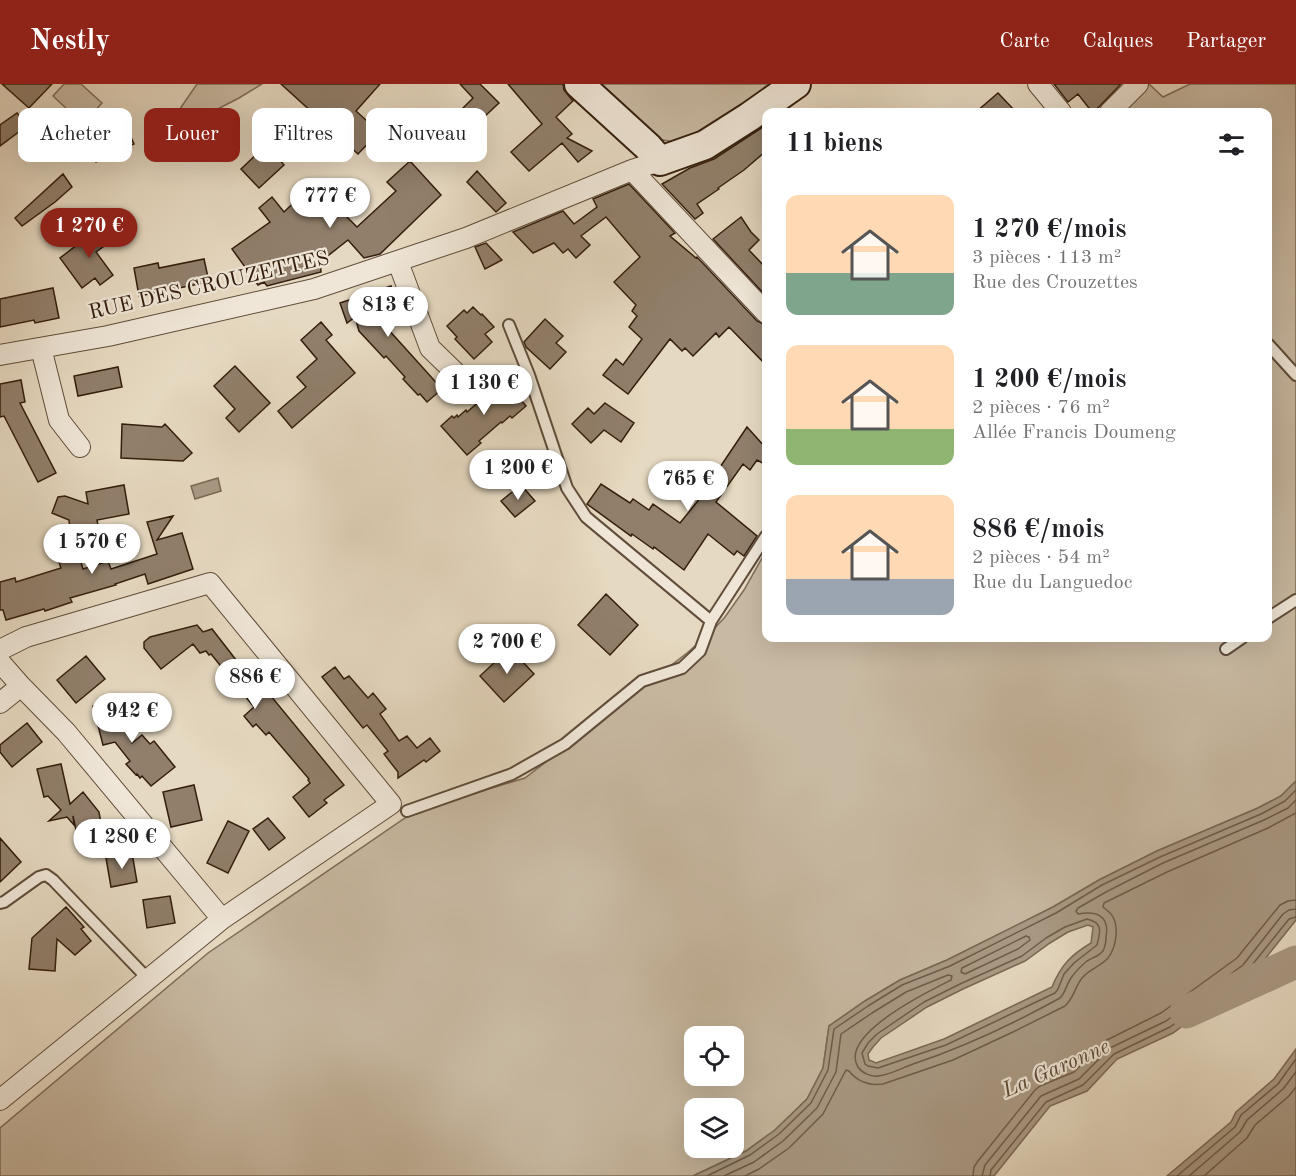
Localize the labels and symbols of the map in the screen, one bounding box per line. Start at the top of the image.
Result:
pin: 777 € [288,178,372,229]
pin: 1 270 € [34,208,144,259]
street label: RUE DES CROUZETTES [87,248,331,324]
pin: 813 € [346,287,430,338]
pin: 1 130 € [429,365,539,416]
pin: 1 200 € [463,450,573,501]
pin: 765 € [646,461,730,512]
pin: 1 570 € [37,524,147,575]
pin: 2 700 € [452,624,562,675]
pin: 886 € [213,659,297,710]
pin: 942 € [90,693,174,744]
pin: 1 280 € [67,819,177,870]
water label: La Garonne [998,1036,1113,1103]

